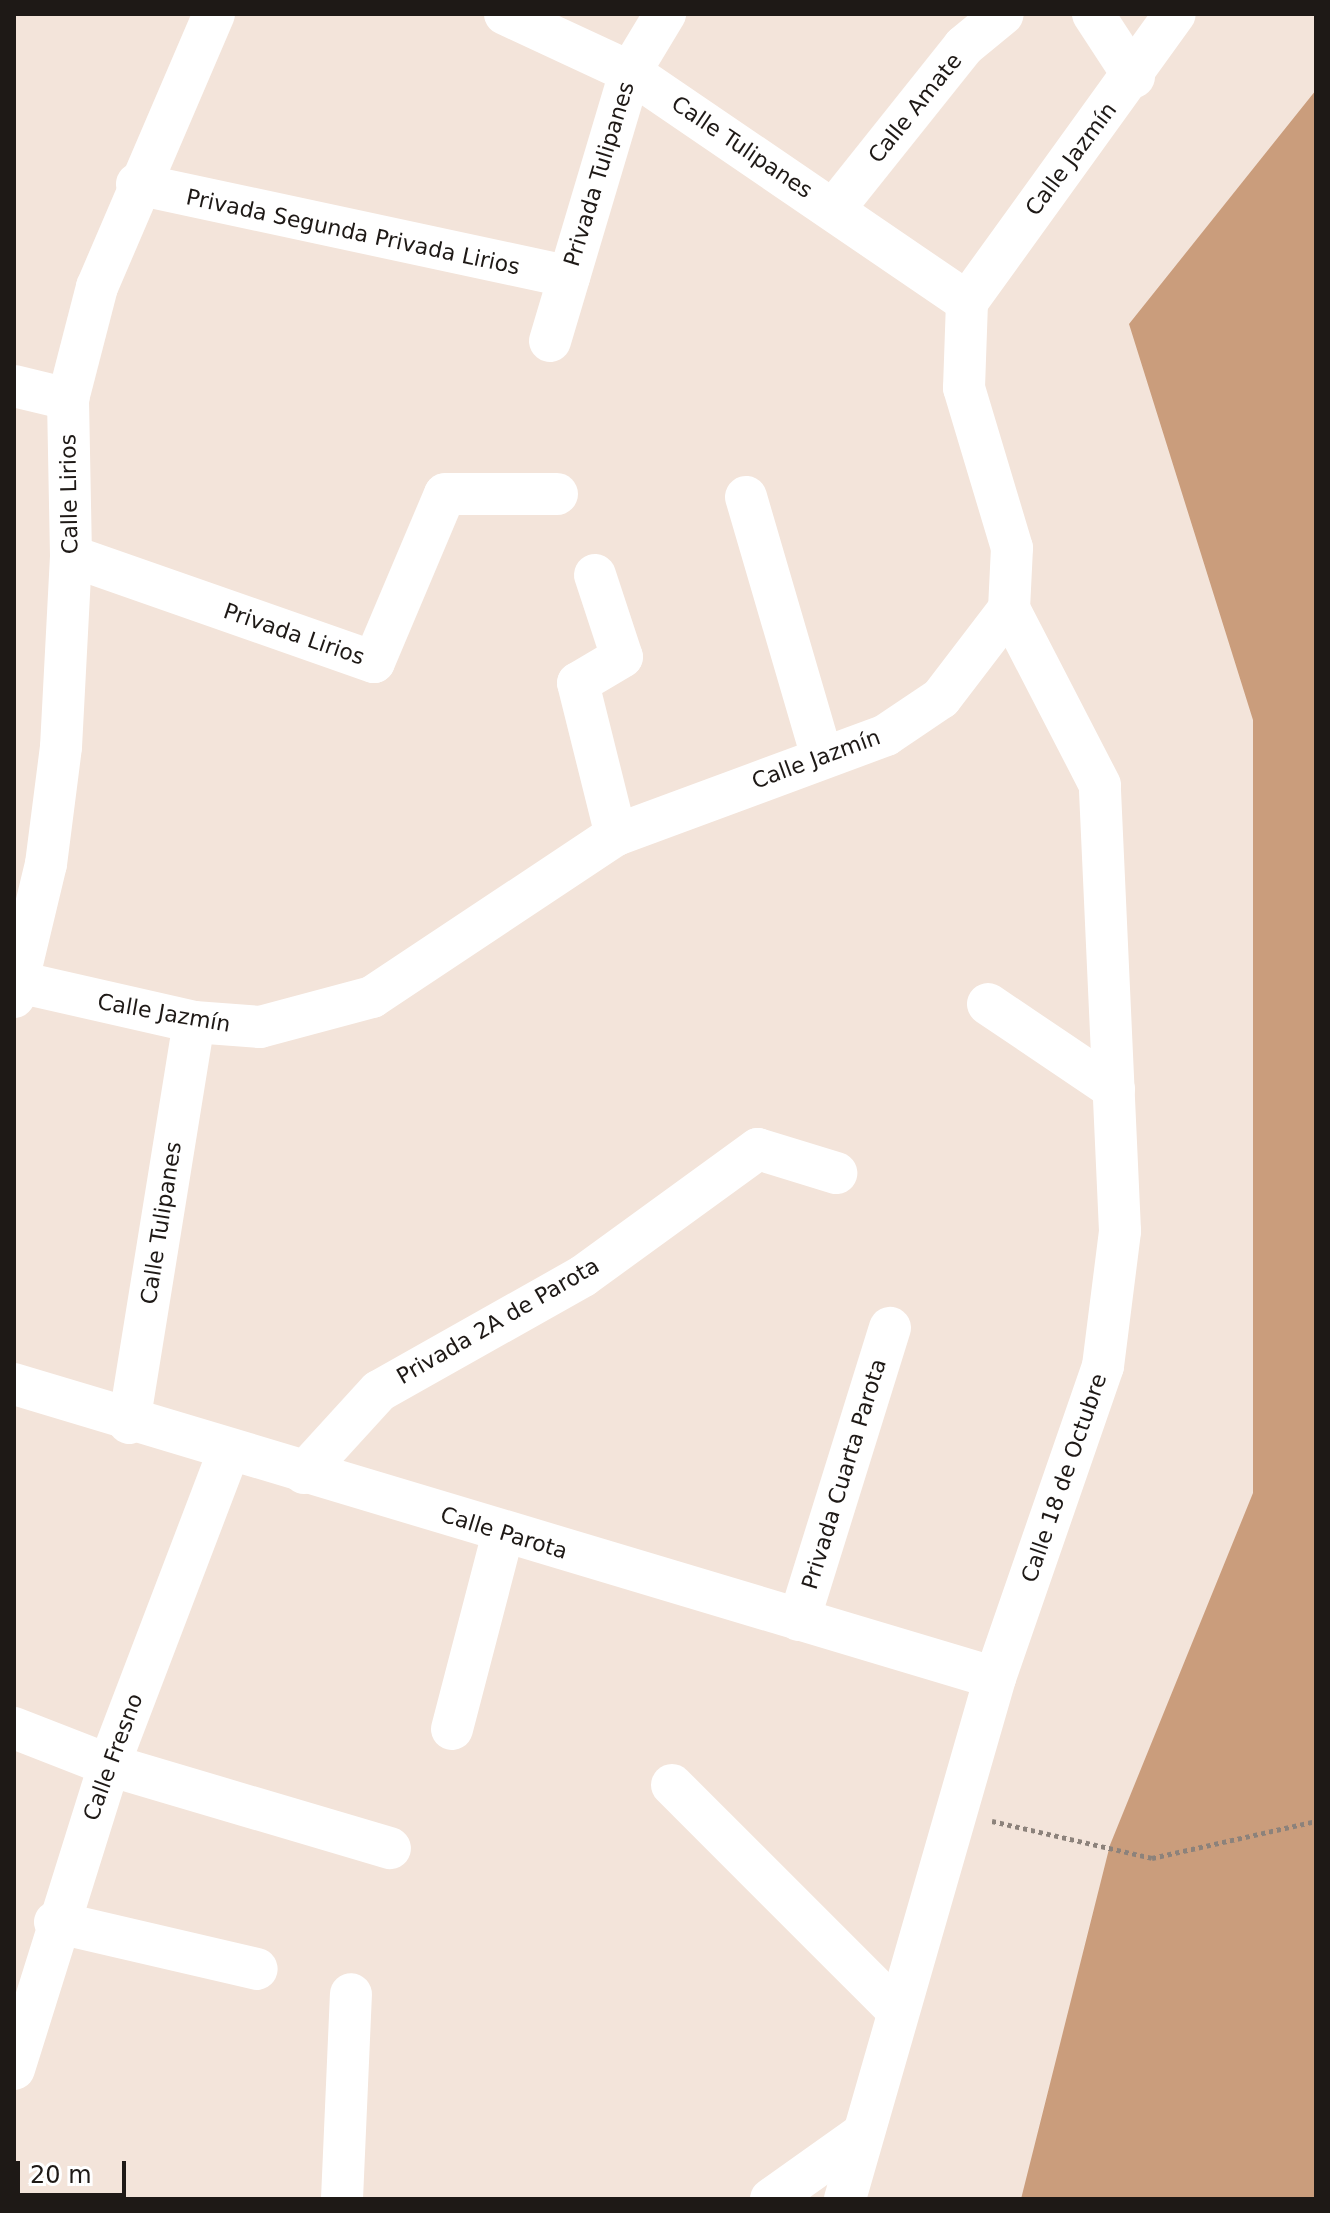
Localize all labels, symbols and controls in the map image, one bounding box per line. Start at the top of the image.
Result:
street label: Calle Amate [863,48,967,168]
street label: Privada Tulipanes [558,79,640,269]
street label: Calle Tulipanes [667,90,817,204]
street label: Calle Jazmín [1020,97,1122,221]
street label: Privada Segunda Privada Lirios [184,184,522,280]
street label: Calle Lirios [55,434,83,554]
street label: Privada Lirios [220,598,368,670]
street label: Calle Jazmín [748,724,884,794]
street label: Calle Jazmín [95,988,233,1038]
street label: Calle Tulipanes [135,1140,187,1306]
street label: Privada 2A de Parota [392,1252,604,1390]
street label: Privada Cuarta Parota [796,1355,892,1593]
street label: Calle 18 de Octubre [1016,1370,1112,1586]
street label: Calle Parota [437,1501,571,1565]
street label: Calle Fresno [78,1690,148,1824]
scale bar [20,2145,130,2195]
text: 20 m [30,2161,92,2189]

